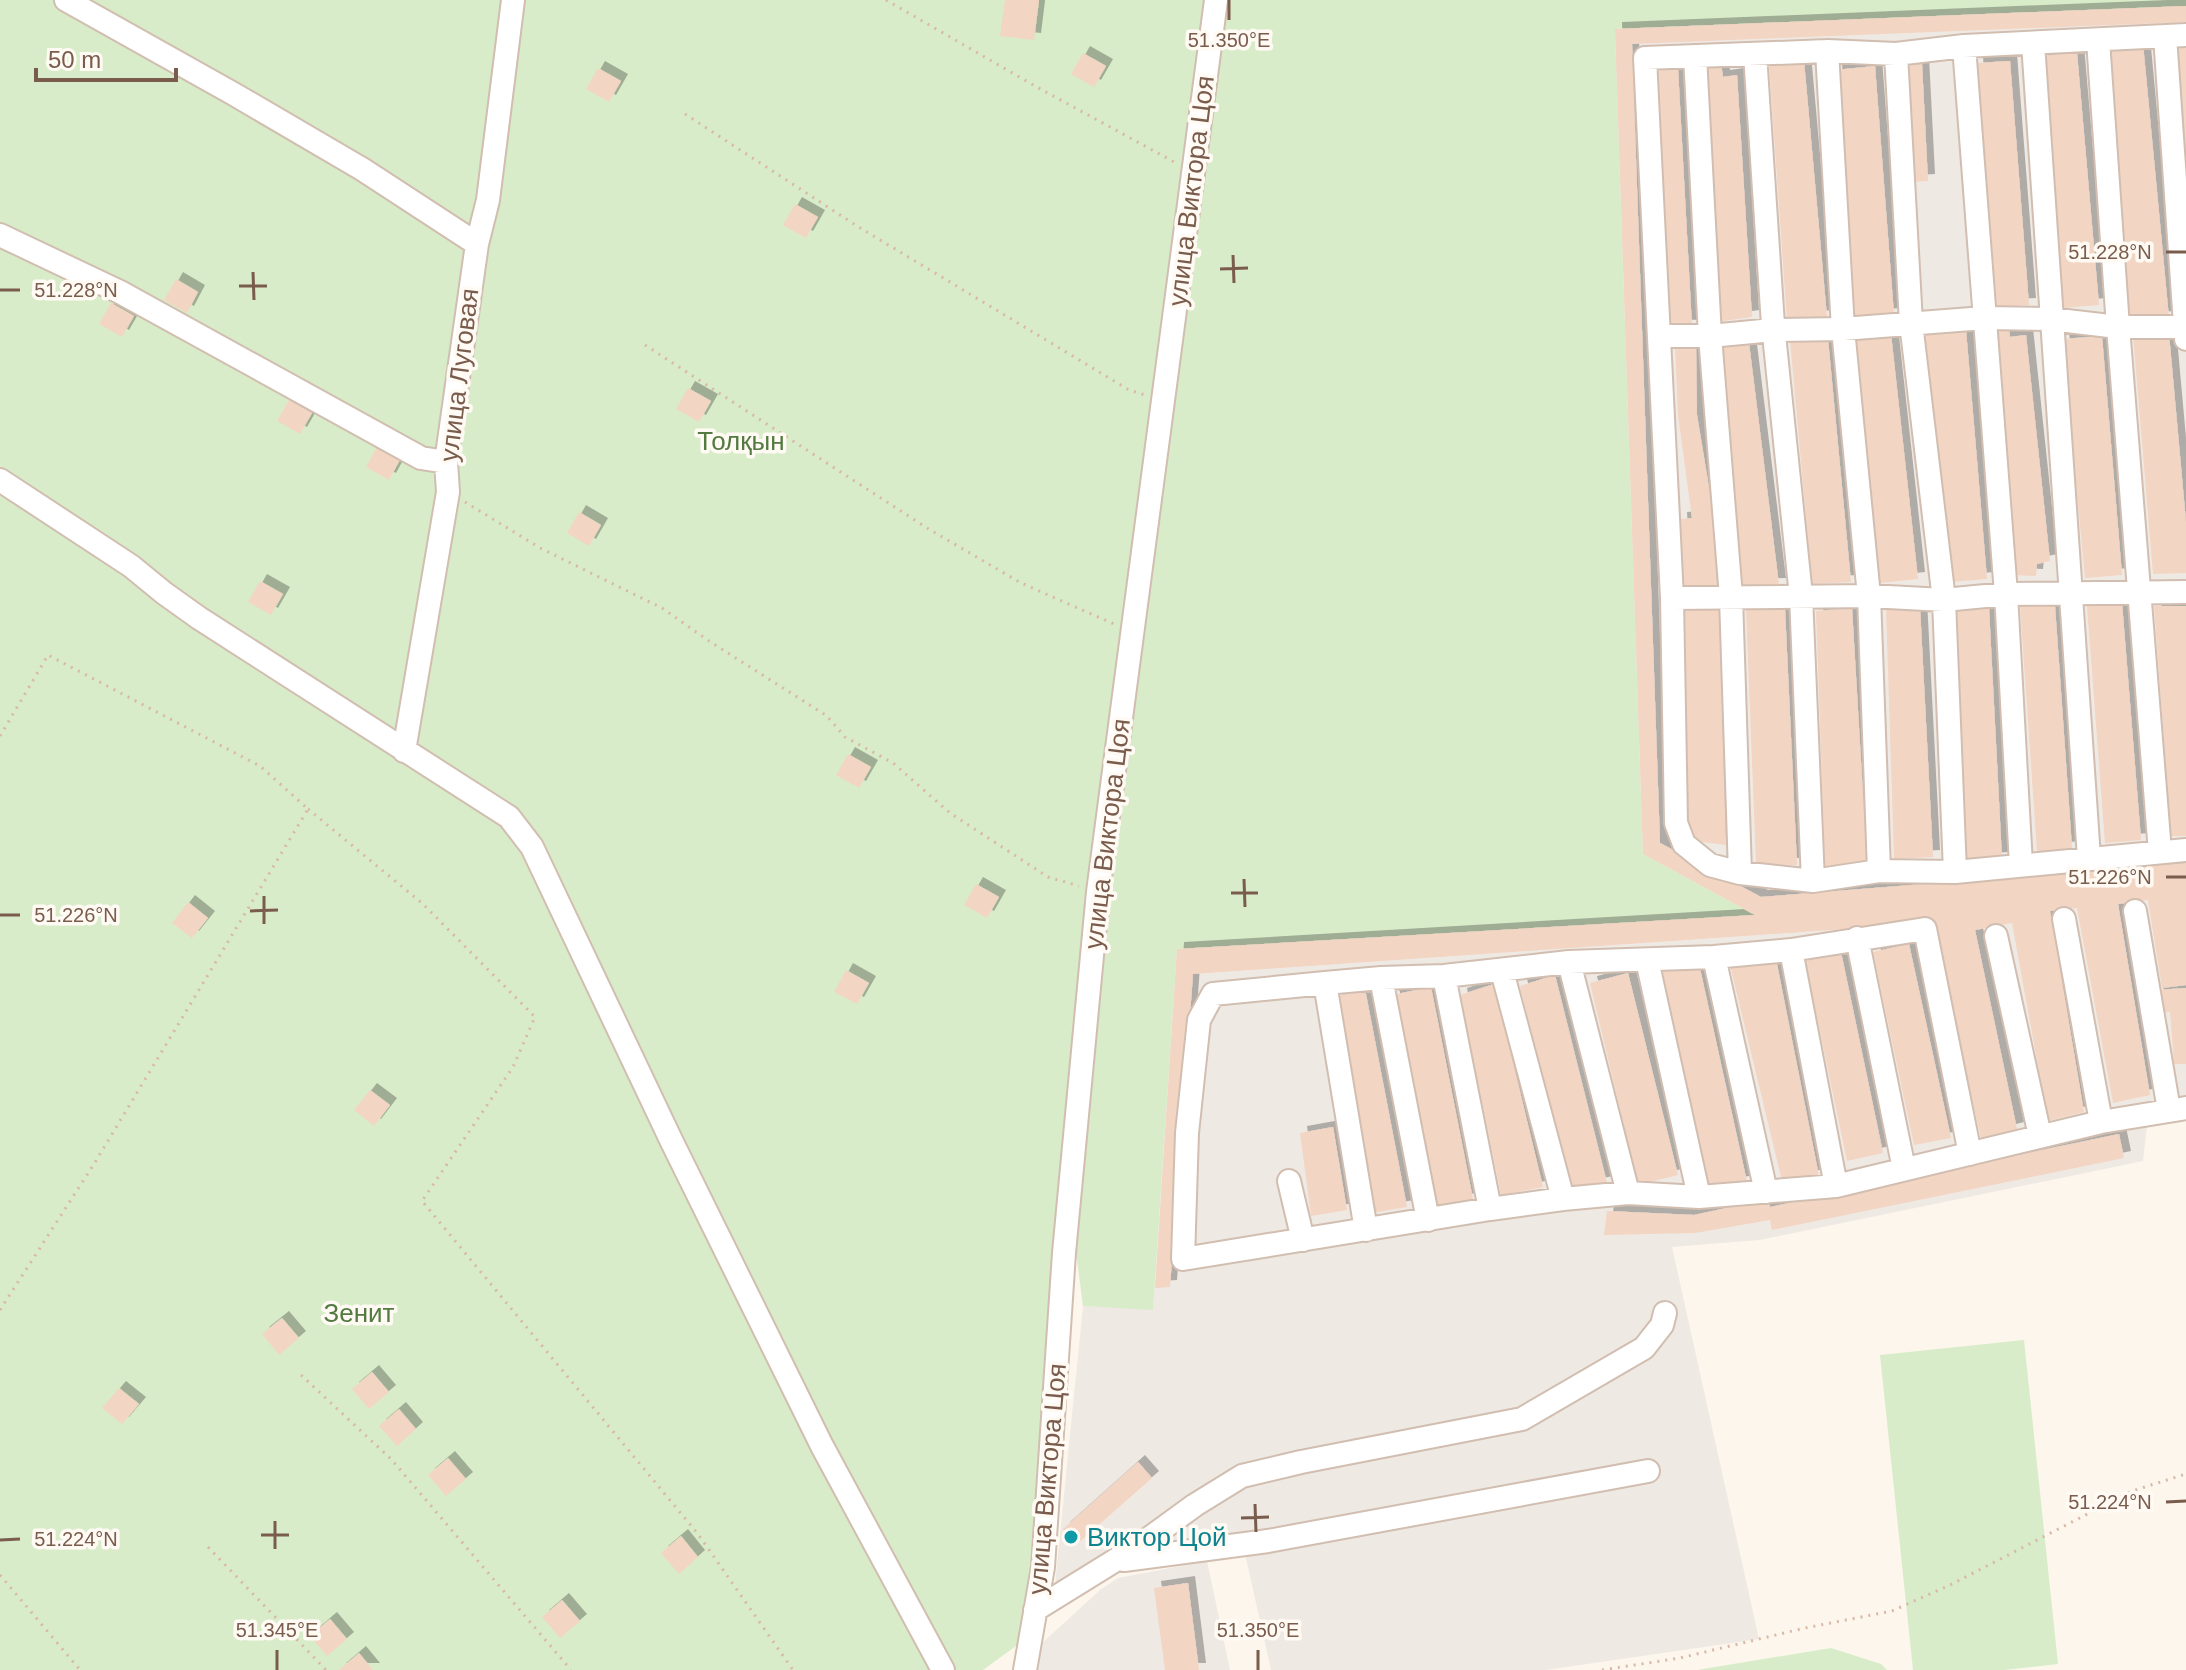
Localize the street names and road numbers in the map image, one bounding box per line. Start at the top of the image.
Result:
street label: улица Виктора Цоя [1162,74,1220,308]
street label: улица Луговая [433,287,485,463]
street label: улица Виктора Цоя [1078,717,1136,951]
street label: улица Виктора Цоя [1022,1362,1072,1596]

